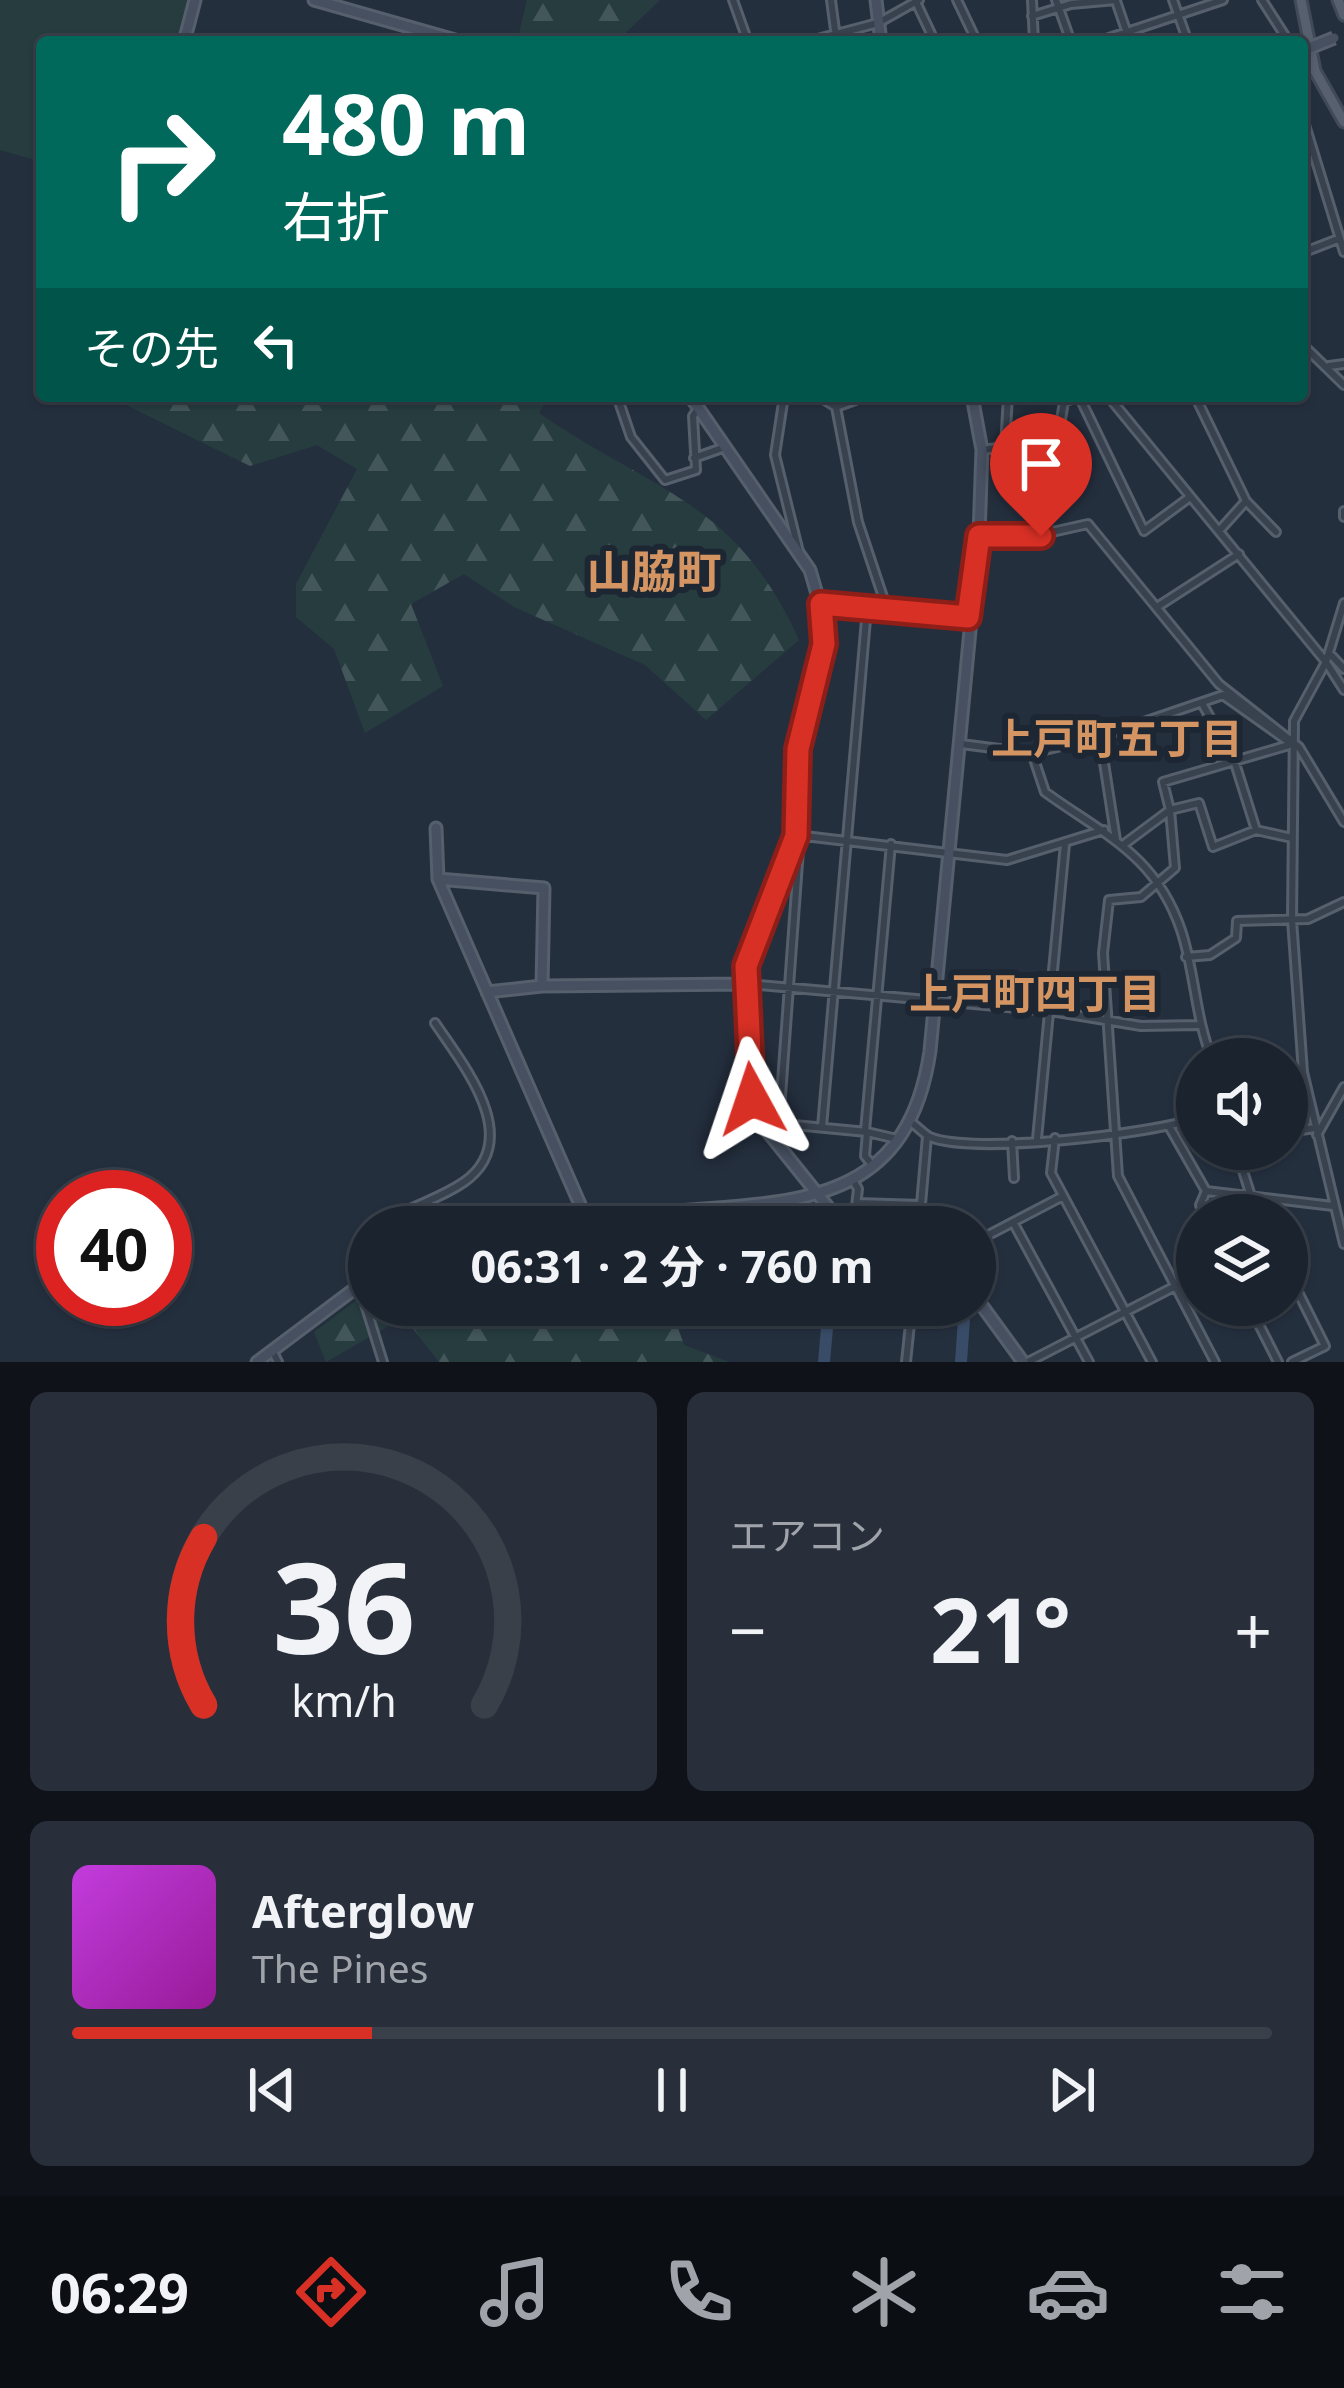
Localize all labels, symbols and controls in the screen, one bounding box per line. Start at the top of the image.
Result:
text: 480 m [282,65,530,180]
icon: right [84,84,240,240]
text: 右折 [282,179,390,253]
icon: left [243,312,309,378]
text: その先 [84,317,219,378]
pin [990,413,1092,536]
icon: arrive [1008,431,1074,497]
district label: 山脇町 [586,540,722,601]
district label: 上戸町五丁目 [991,709,1243,766]
district label: 上戸町四丁目 [909,964,1161,1021]
position arrow [689,1036,815,1162]
map controls [1176,1038,1308,1326]
button: sound [1176,1038,1308,1170]
speed limit sign: 40 [36,1170,192,1326]
button: layers [1176,1194,1308,1326]
text: 06:31 · 2 分 · 760 m [471,1235,873,1296]
text: エアコン [729,1508,885,1561]
text: 36 [272,1521,415,1691]
text: 21° [930,1567,1071,1689]
text: − [729,1584,767,1674]
text: + [1234,1584,1272,1674]
text: km/h [291,1670,396,1729]
text: Afterglow [252,1880,474,1941]
text: The Pines [252,1941,428,1994]
icon: previous [239,2057,305,2123]
icon: pause [639,2057,705,2123]
icon: next [1039,2057,1105,2123]
icon: directions [289,2250,373,2334]
icon: music [473,2250,557,2334]
icon: phone [657,2250,741,2334]
icon: climate [842,2250,926,2334]
icon: car [1026,2250,1110,2334]
icon: filters [1210,2250,1294,2334]
text: 06:29 [50,2255,189,2329]

